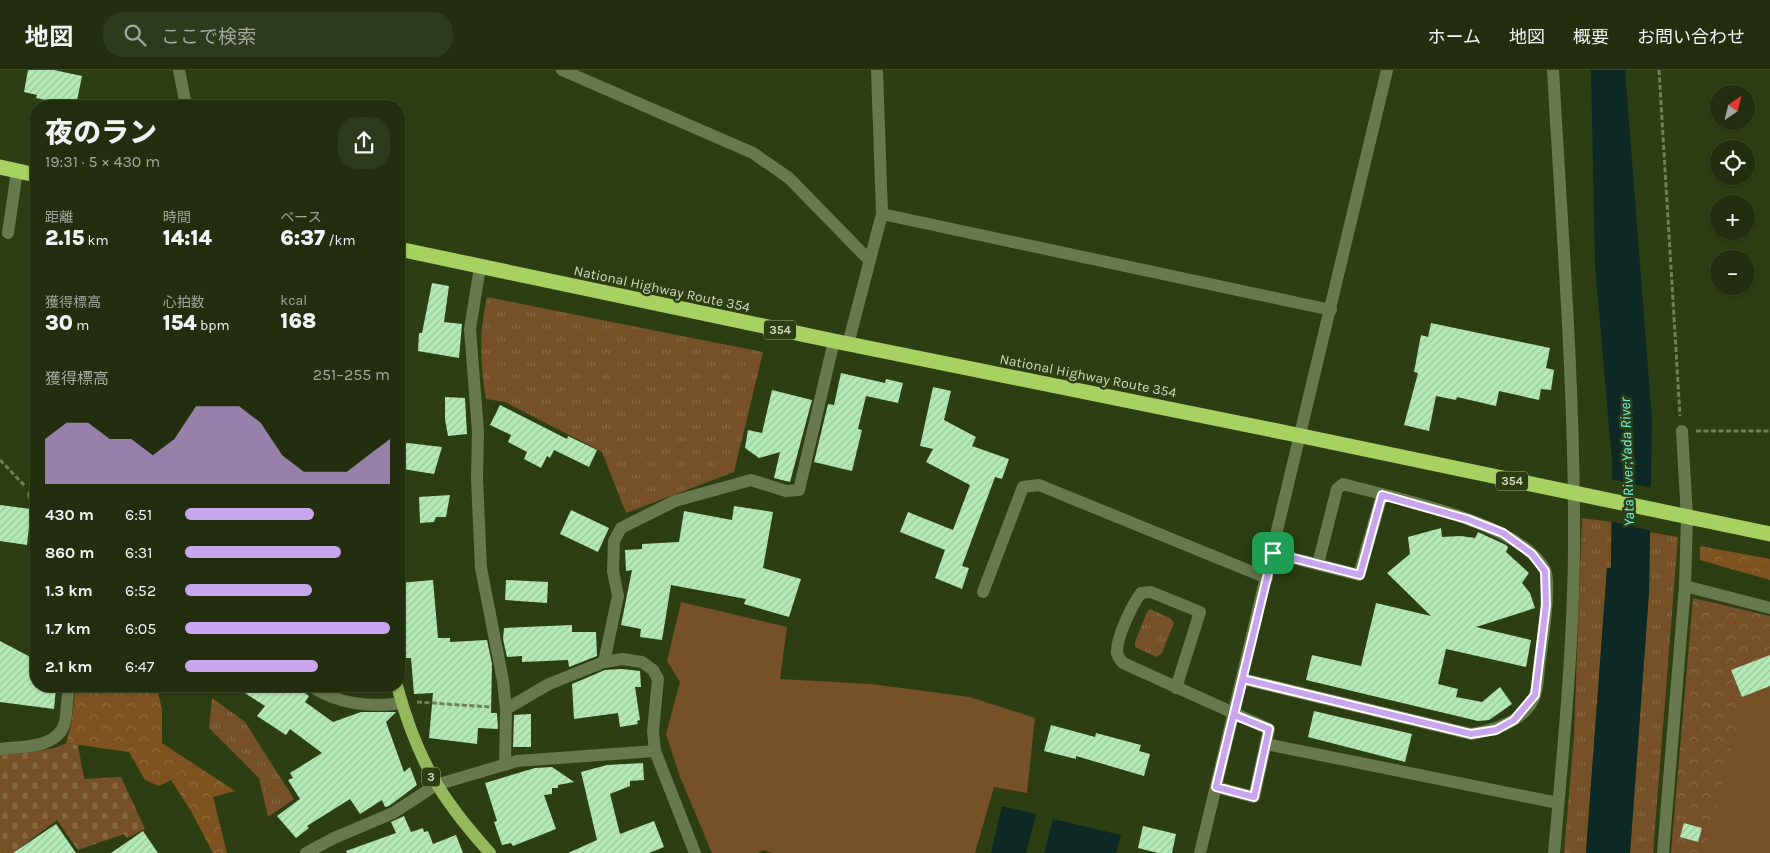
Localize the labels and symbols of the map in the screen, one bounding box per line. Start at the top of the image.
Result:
north arrow [1710,85,1755,130]
street label: National Highway Route 354 [572,262,752,316]
road number: 354 [764,320,796,340]
street label: National Highway Route 354 [998,350,1178,402]
water label: Yata River;Yada River [1616,396,1638,527]
road number: 354 [1496,472,1528,491]
pin [1252,532,1294,574]
road number: 3 [422,768,440,786]

